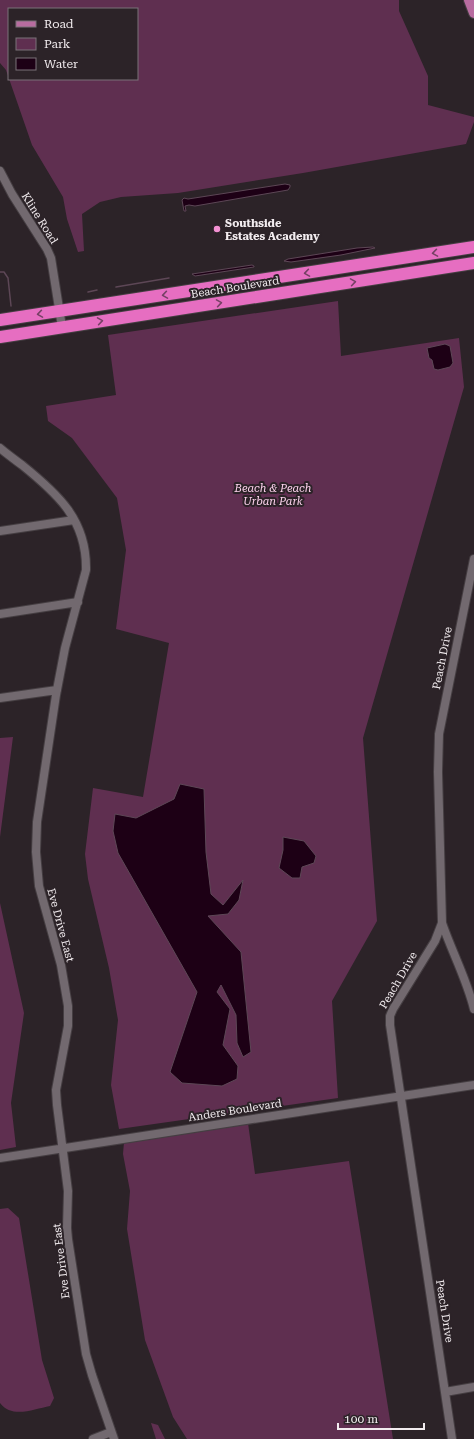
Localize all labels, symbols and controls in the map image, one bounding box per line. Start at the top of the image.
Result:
legend [8,8,138,80]
text: Road [44,17,74,31]
text: Park [44,37,71,51]
text: Water [44,57,78,71]
street label: Kline Road [19,190,60,246]
place label: Southside Estates Academy [225,217,320,243]
marker: Southside Estates Academy [212,224,222,234]
one-way arrow [432,248,439,257]
one-way arrow [304,268,310,277]
street label: Beach Boulevard [190,274,280,301]
one-way arrow [349,278,356,287]
one-way arrow [162,290,168,299]
one-way arrow [216,299,222,308]
one-way arrow [37,309,43,318]
one-way arrow [97,317,103,326]
park label: Beach & Peach Urban Park [234,482,312,508]
street label: Peach Drive [430,626,455,690]
street label: Eve Drive East [44,887,77,963]
street label: Peach Drive [377,950,420,1011]
street label: Anders Boulevard [187,1097,283,1124]
street label: Eve Drive East [50,1223,73,1299]
street label: Peach Drive [433,1279,456,1343]
scale bar [338,1405,424,1431]
text: 100 m [344,1412,378,1426]

